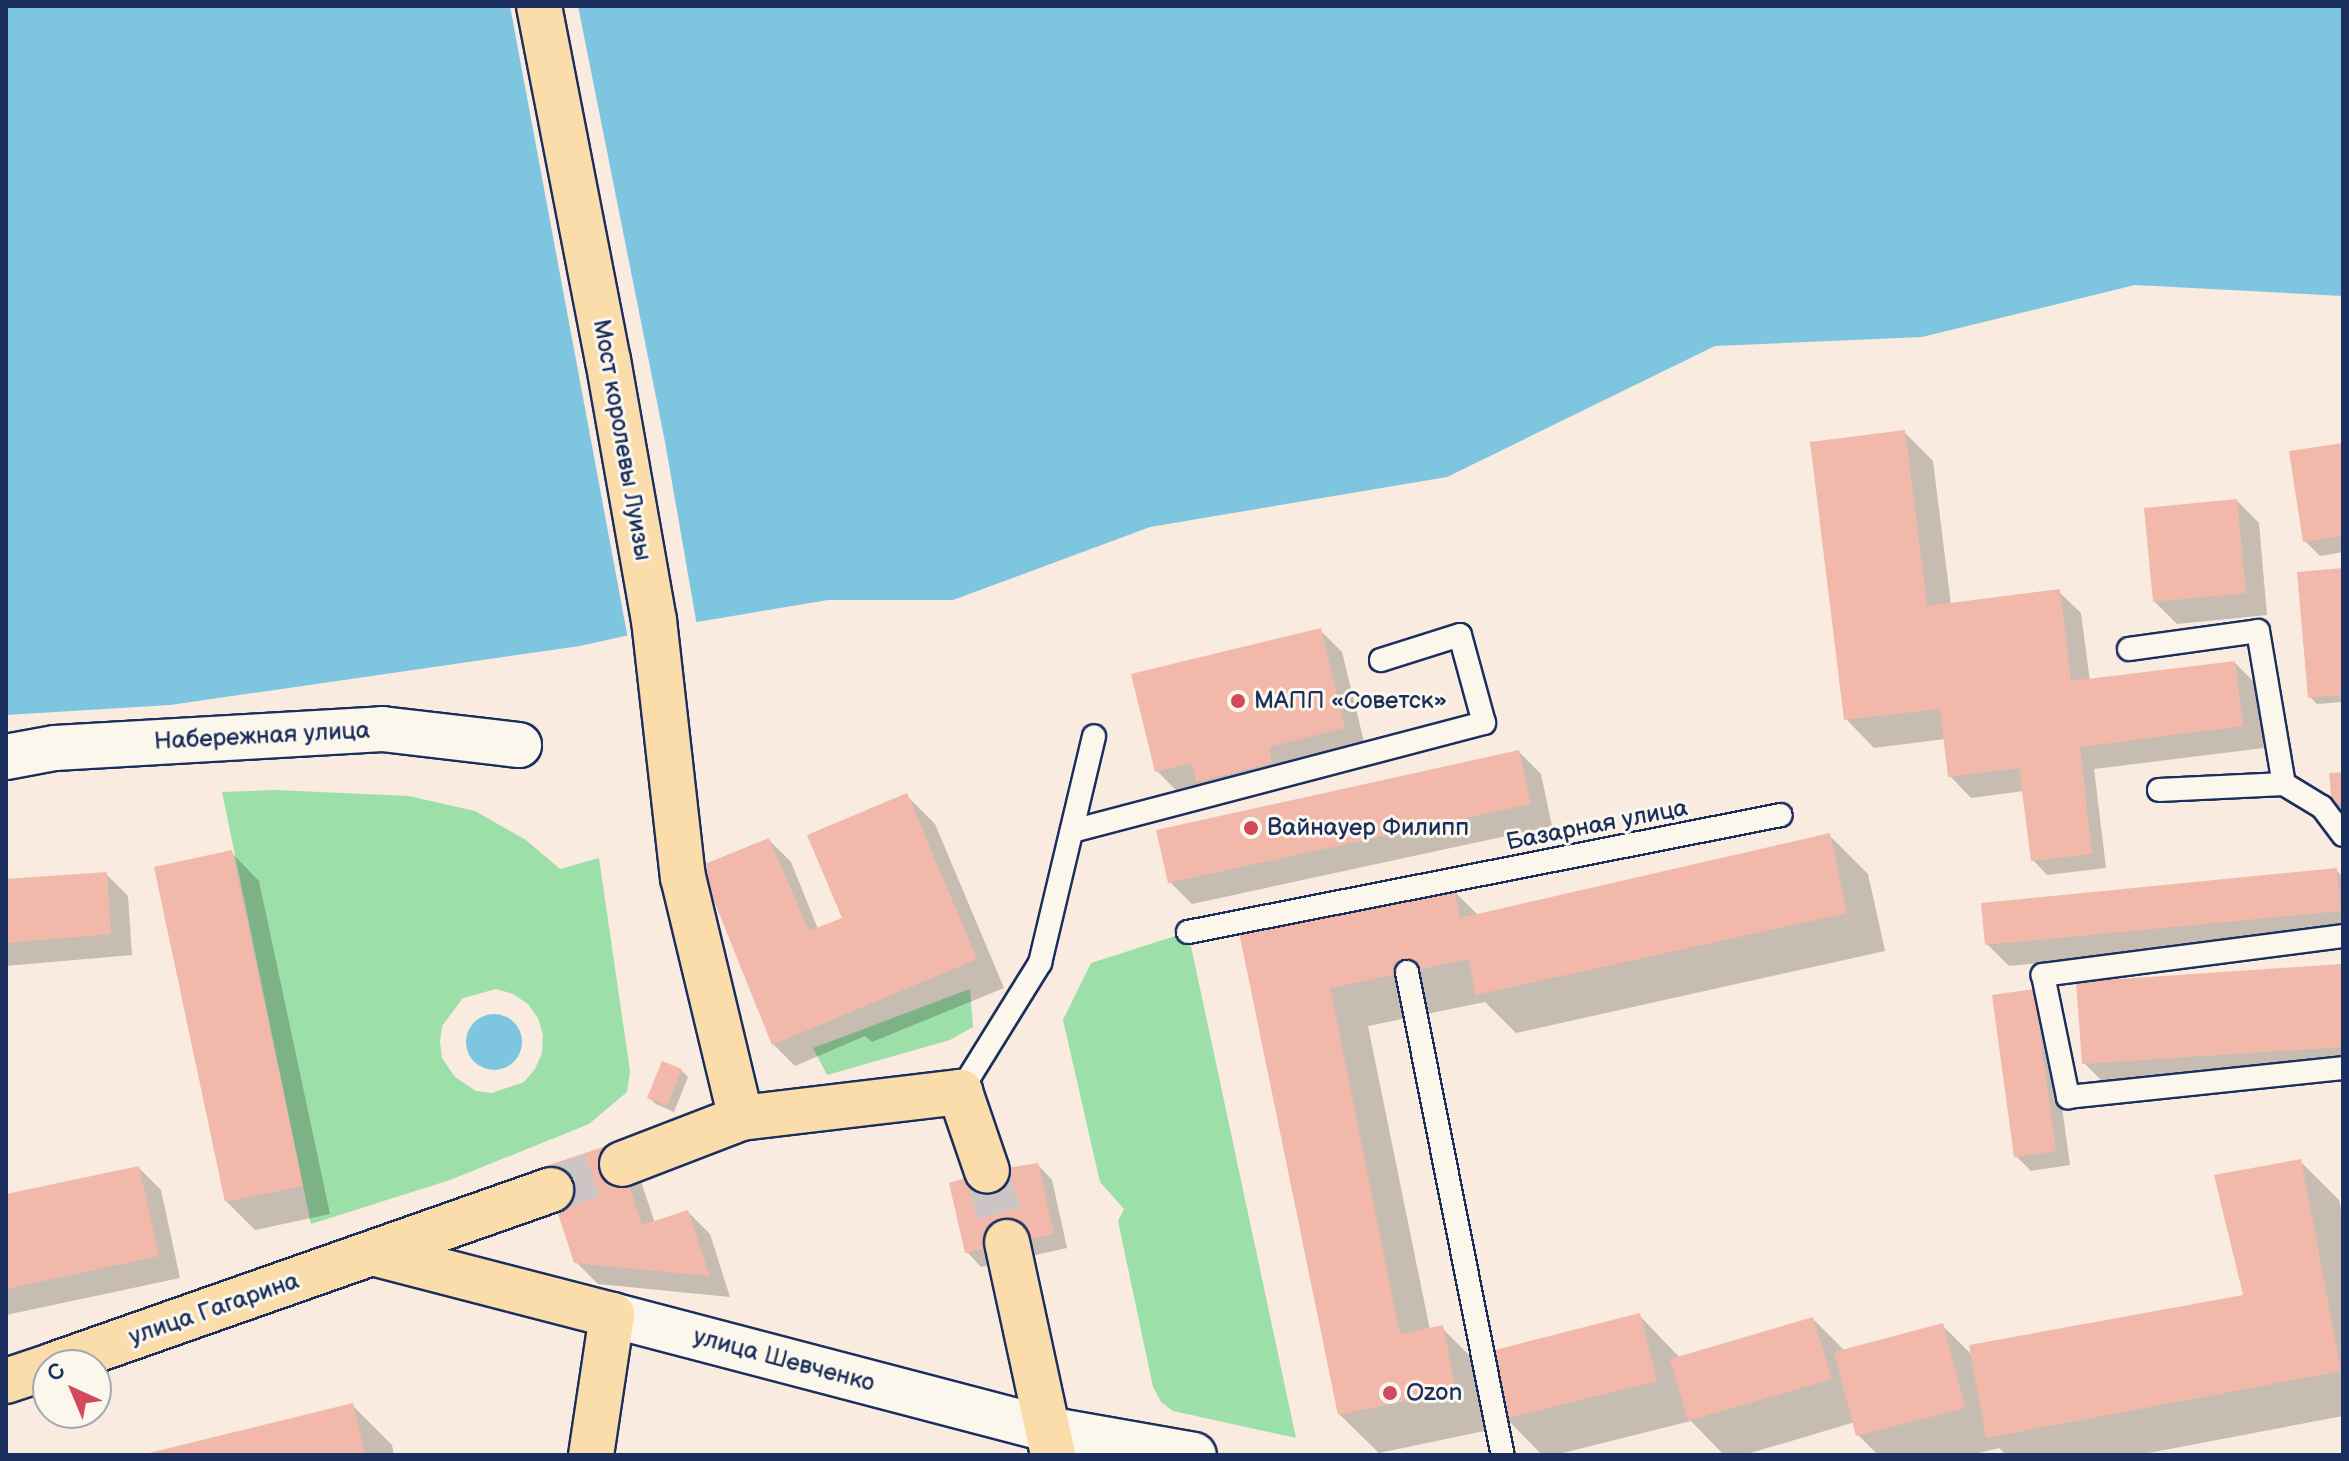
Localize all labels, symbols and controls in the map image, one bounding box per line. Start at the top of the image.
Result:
street label: Мост королевы Луизы [587,317,657,563]
place label: МАПП «Советск» [1254,687,1447,715]
marker: МАПП «Советск» [1229,692,1247,710]
street label: Набережная улица [153,716,371,756]
street label: Базарная улица [1504,793,1690,857]
place label: Вайнауер Филипп [1267,814,1469,842]
marker: Вайнауер Филипп [1242,819,1260,837]
street label: улица Гагарина [125,1266,303,1352]
street label: улица Шевченко [690,1322,878,1398]
north arrow [32,1349,112,1429]
text: С [41,1358,71,1388]
place label: Ozon [1406,1379,1462,1407]
marker: Ozon [1381,1384,1399,1402]

